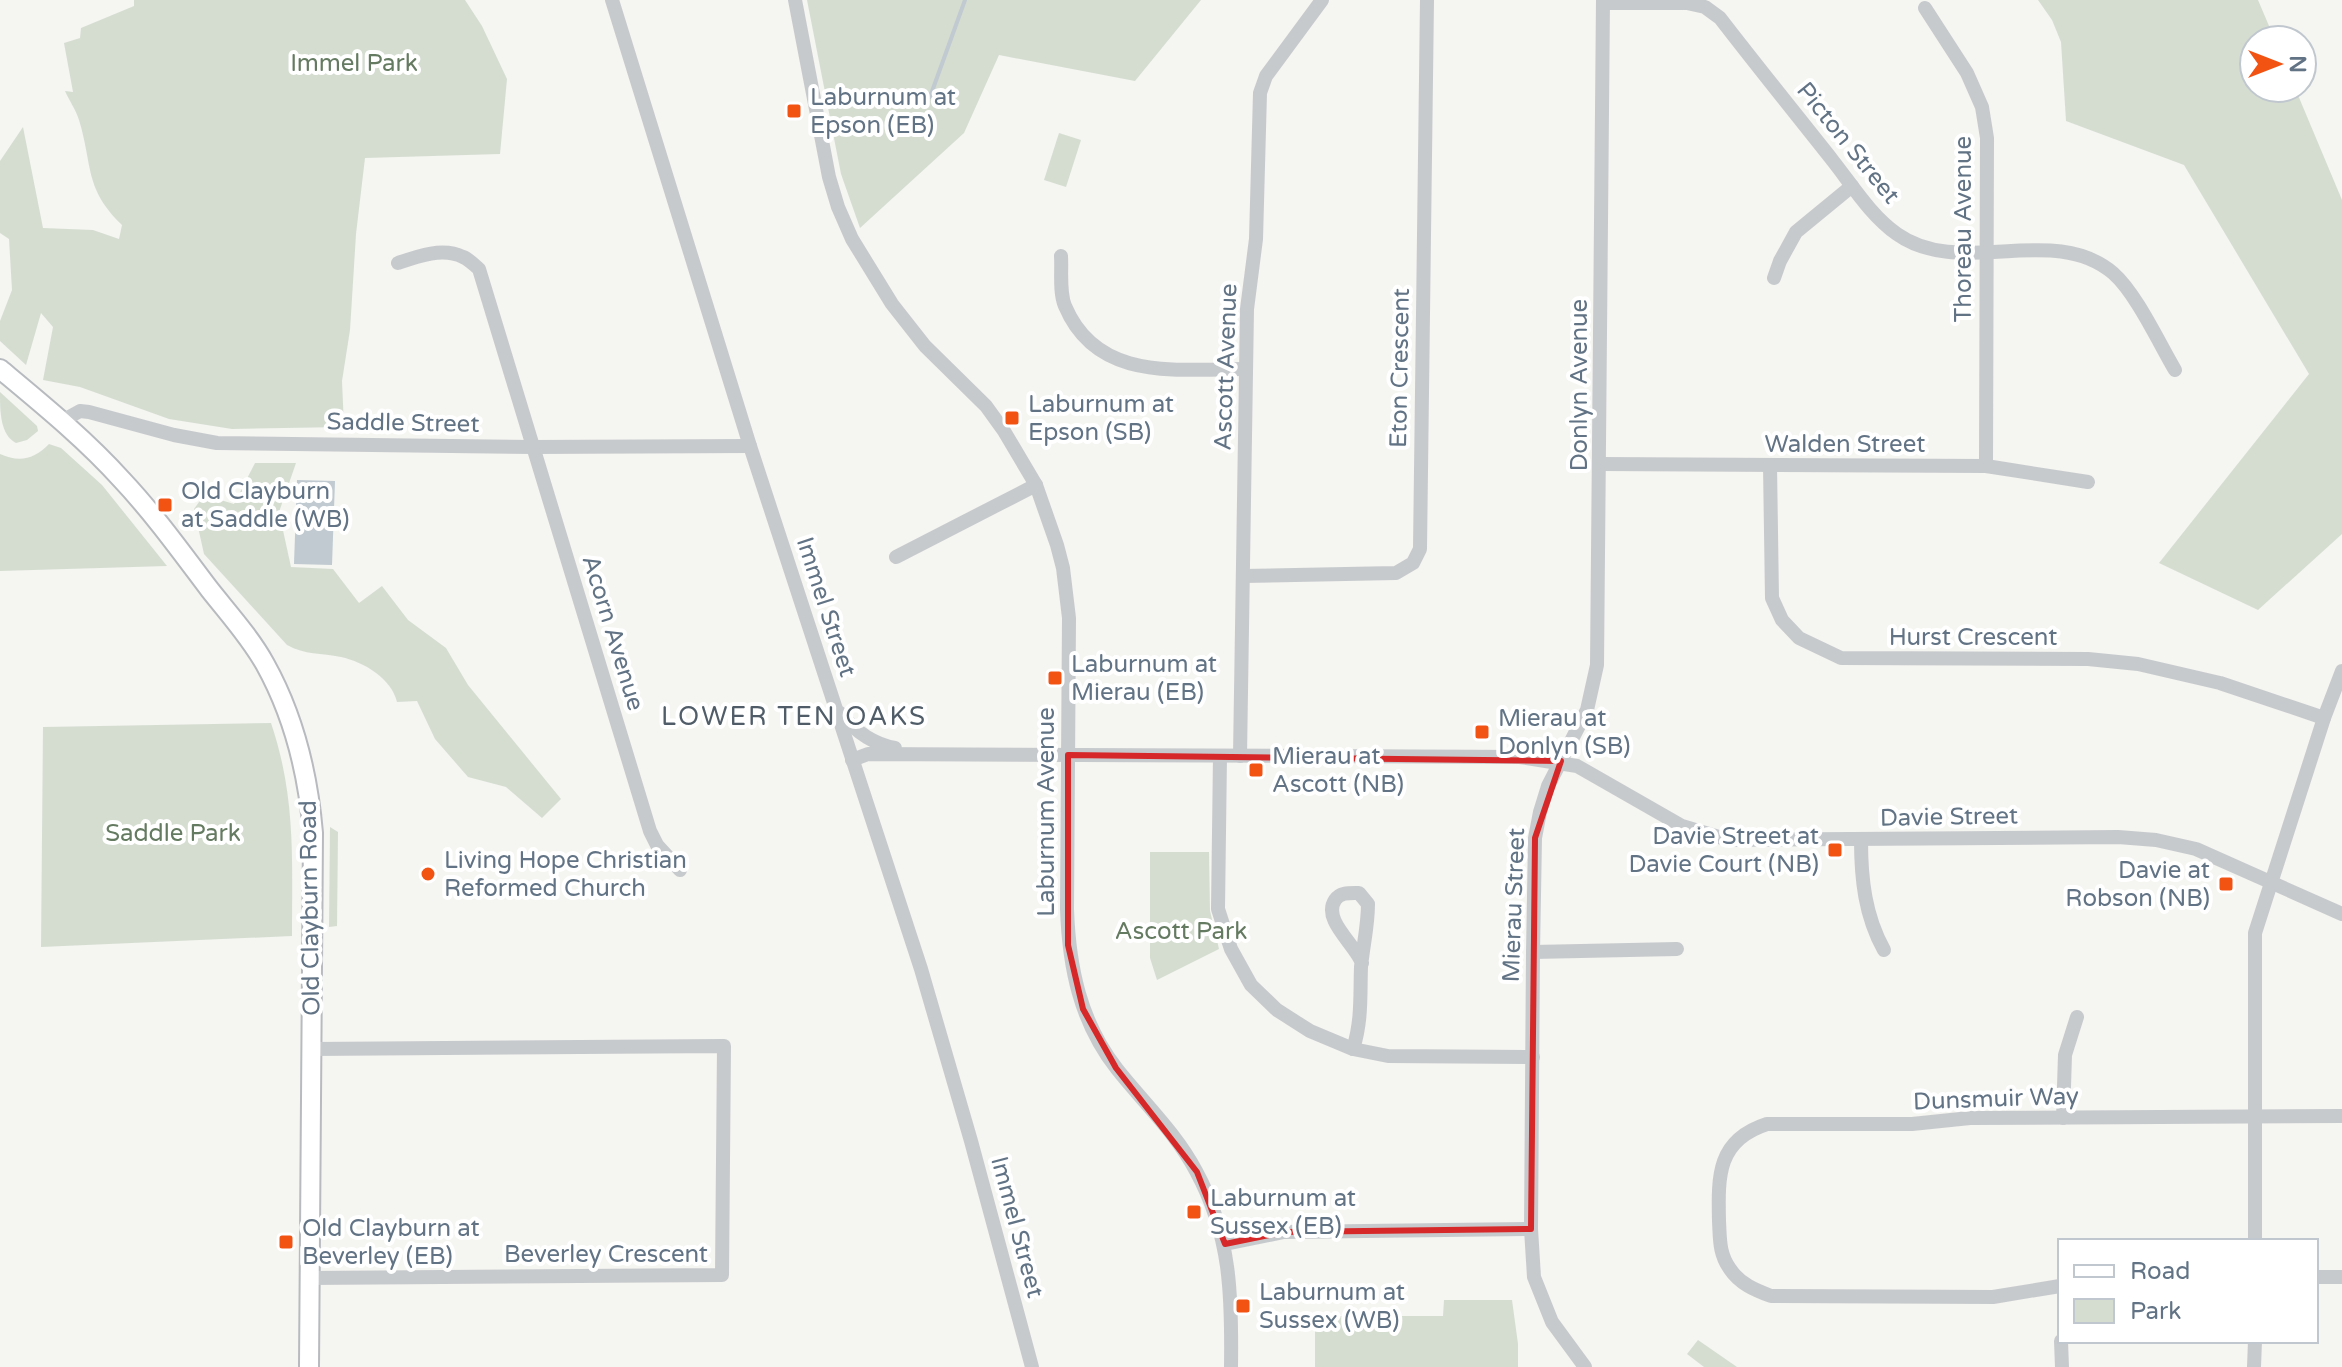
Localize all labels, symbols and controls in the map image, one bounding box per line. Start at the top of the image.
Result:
north arrow [2238,24,2318,104]
park label: Immel Park [290,49,418,78]
text: N [2284,55,2310,73]
street label: Picton Street [1790,76,1906,210]
place label: Laburnum at Epson (EB) [810,83,956,140]
marker: Laburnum at Epson (EB) [785,102,803,120]
street label: Thoreau Avenue [1949,136,1978,322]
street label: Ascott Avenue [1209,283,1243,451]
street label: Eton Crescent [1384,288,1416,448]
street label: Donlyn Avenue [1565,299,1594,471]
place label: Laburnum at Epson (SB) [1028,390,1174,447]
street label: Saddle Street [326,407,480,439]
marker: Laburnum at Epson (SB) [1003,409,1021,427]
street label: Walden Street [1765,430,1925,459]
place label: Old Clayburn at Saddle (WB) [181,477,349,534]
marker: Old Clayburn at Saddle (WB) [156,496,174,514]
street label: Immel Street [790,534,862,680]
street label: Acorn Avenue [576,552,650,714]
street label: Hurst Crescent [1889,623,2057,652]
place label: Laburnum at Mierau (EB) [1071,650,1217,707]
marker: Laburnum at Mierau (EB) [1046,669,1064,687]
district label: LOWER TEN OAKS [661,701,927,732]
place label: Mierau at Donlyn (SB) [1498,704,1631,761]
street label: Laburnum Avenue [1032,707,1061,917]
marker: Mierau at Donlyn (SB) [1473,723,1491,741]
place label: Mierau at Ascott (NB) [1272,742,1404,799]
marker: Mierau at Ascott (NB) [1247,761,1265,779]
street label: Old Clayburn Road [294,800,326,1016]
street label: Davie Street [1880,801,2018,833]
park label: Saddle Park [105,819,241,848]
place label: Davie Street at Davie Court (NB) [1628,822,1819,879]
street label: Mierau Street [1497,827,1531,983]
marker: Davie Street at Davie Court (NB) [1826,841,1844,859]
place label: Living Hope Christian Reformed Church [444,846,687,903]
place label: Davie at Robson (NB) [2065,856,2210,913]
marker: Living Hope Christian Reformed Church [419,865,437,883]
marker: Davie at Robson (NB) [2217,875,2235,893]
park label: Ascott Park [1115,917,1247,946]
street label: Dunsmuir Way [1913,1082,2080,1116]
street label: Immel Street [984,1153,1050,1301]
place label: Laburnum at Sussex (EB) [1210,1184,1356,1241]
marker: Laburnum at Sussex (EB) [1185,1203,1203,1221]
place label: Old Clayburn at Beverley (EB) [302,1214,480,1271]
marker: Old Clayburn at Beverley (EB) [277,1233,295,1251]
legend [2058,1239,2318,1343]
street label: Beverley Crescent [504,1240,708,1269]
text: Road [2130,1257,2190,1286]
place label: Laburnum at Sussex (WB) [1259,1278,1405,1335]
marker: Laburnum at Sussex (WB) [1234,1297,1252,1315]
text: Park [2130,1297,2181,1326]

